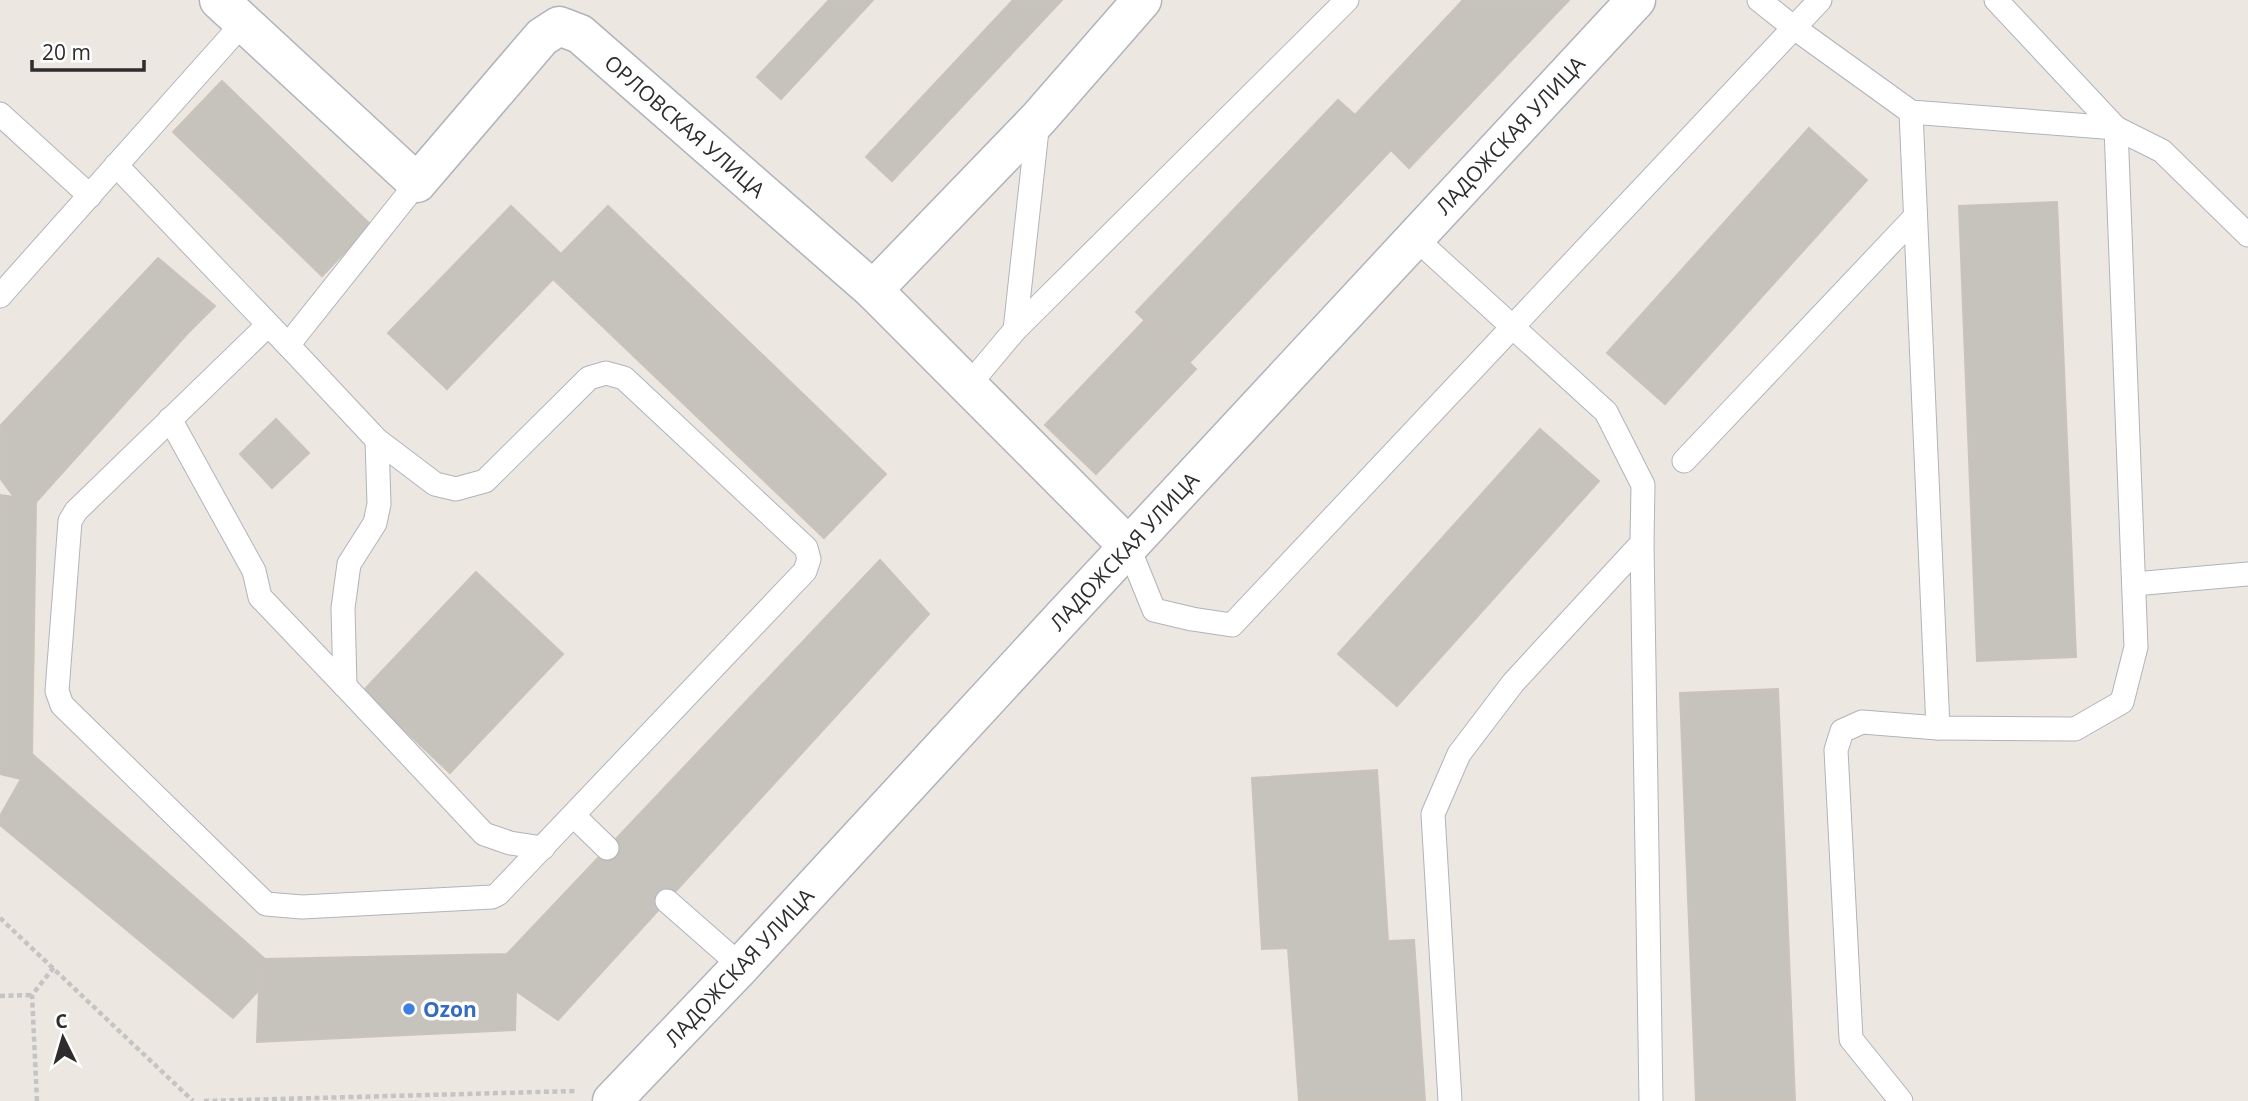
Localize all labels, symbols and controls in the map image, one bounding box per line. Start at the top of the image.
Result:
scale bar [32,28,144,72]
text: 20 m [42,38,91,66]
street label: ОРЛОВСКАЯ УЛИЦА [599,48,772,204]
street label: ЛАДОЖСКАЯ УЛИЦА [1429,49,1591,220]
street label: ЛАДОЖСКАЯ УЛИЦА [1043,465,1205,636]
street label: ЛАДОЖСКАЯ УЛИЦА [658,881,820,1052]
place label: Ozon [423,995,477,1023]
marker: Ozon [401,1001,417,1017]
north arrow [28,1003,98,1073]
text: С [54,1008,69,1035]

